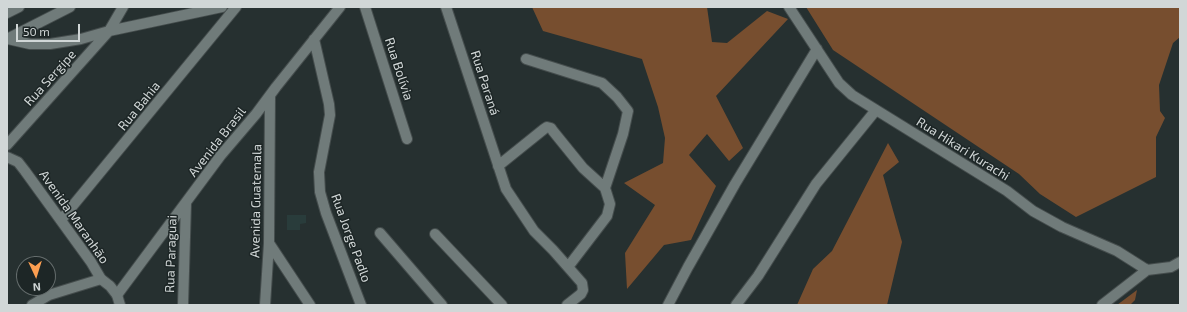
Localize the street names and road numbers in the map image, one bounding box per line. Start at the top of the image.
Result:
street label: Rua Bolívia [381,36,417,102]
street label: Rua Sergipe [21,47,79,109]
street label: Rua Paraná [467,49,503,117]
street label: Rua Bahia [115,78,163,134]
street label: Avenida Brasil [185,104,249,180]
street label: Rua Hikari Kurachi [913,114,1013,184]
street label: Avenida Guatemala [247,144,265,258]
street label: Avenida Maranhão [36,167,112,267]
street label: Rua Jorge Padlo [328,192,374,284]
street label: Rua Paraguai [162,215,180,293]

